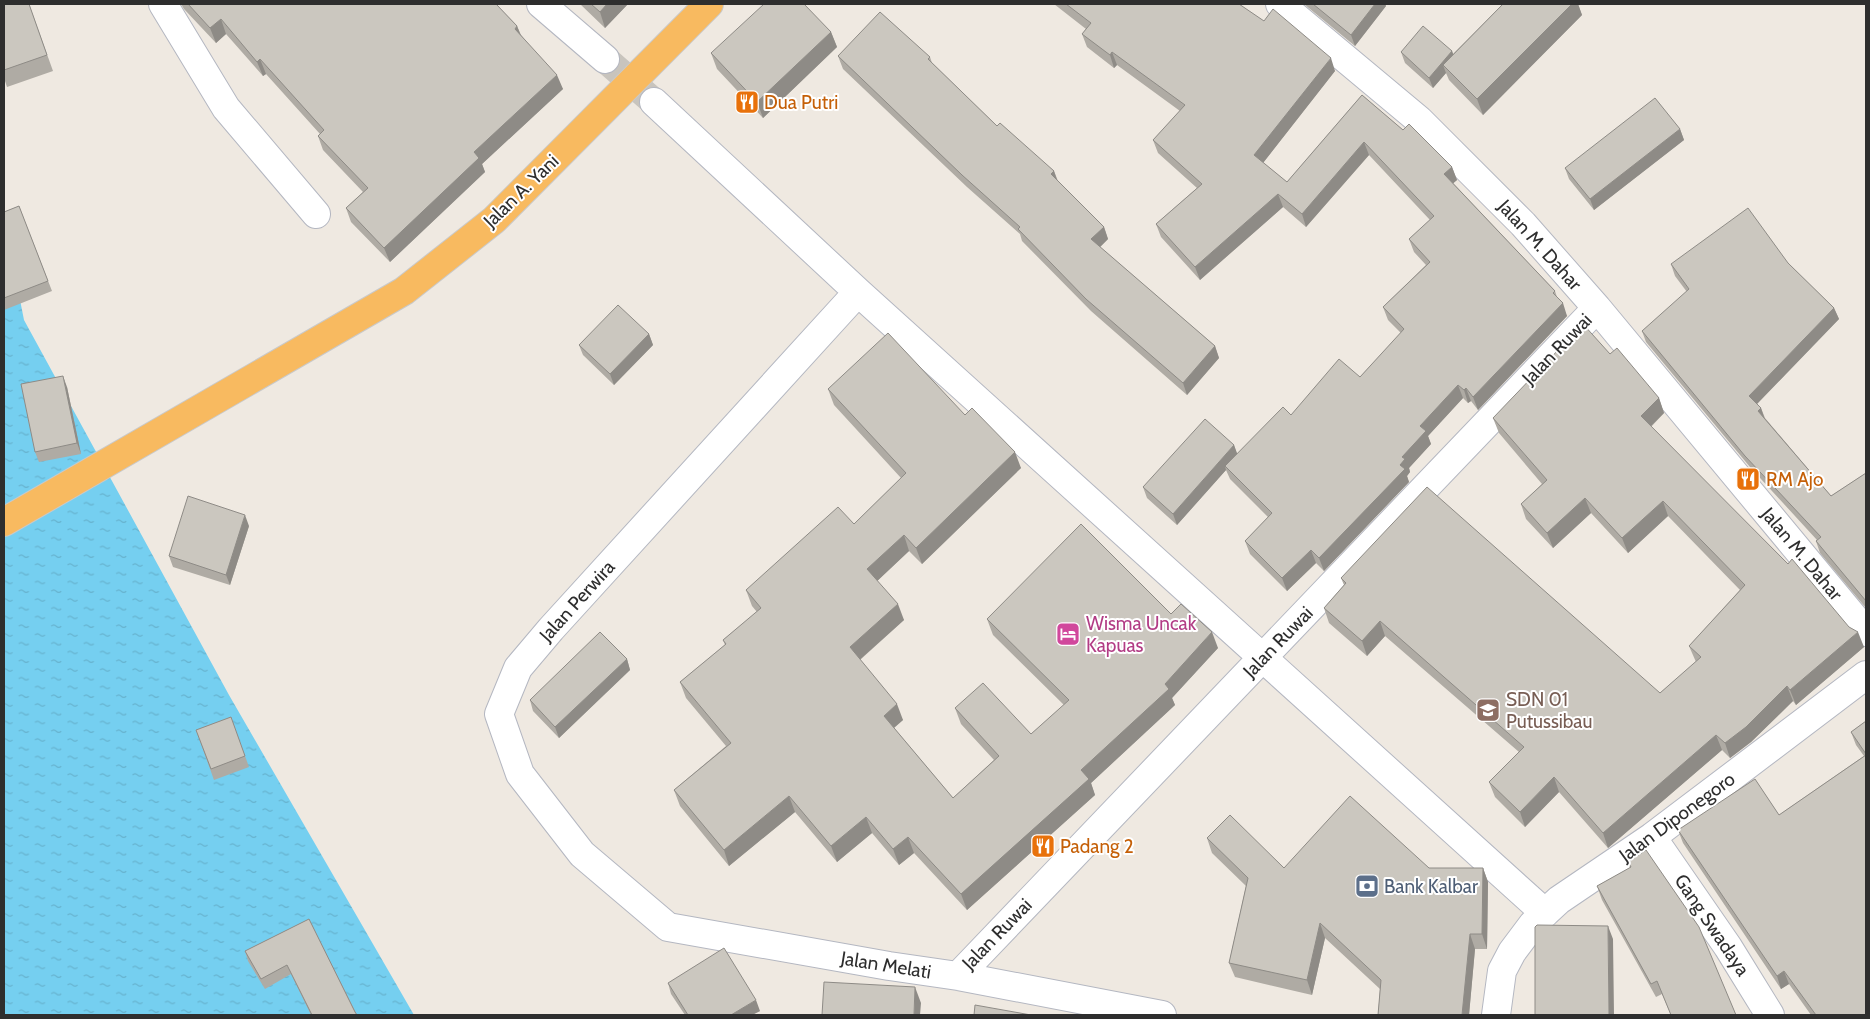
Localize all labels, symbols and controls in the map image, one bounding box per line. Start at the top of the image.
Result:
restaurant icon: Dua Putri [734,89,760,115]
place label: Dua Putri [764,91,838,114]
street label: Jalan A. Yani [478,150,563,233]
street label: Jalan M. Dahar [1493,194,1587,295]
street label: Jalan Ruwai [1517,309,1597,390]
restaurant icon: RM Ajo [1735,466,1761,492]
place label: RM Ajo [1766,468,1823,491]
street label: Jalan M. Dahar [1756,502,1847,605]
street label: Jalan Perwira [534,556,619,647]
street label: Jalan Ruwai [1238,602,1318,683]
place label: Wisma Uncak Kapuas [1086,612,1197,657]
hotel icon: Wisma Uncak Kapuas [1055,621,1081,647]
place label: SDN 01 Putussibau [1506,688,1592,733]
school or university icon: SDN 01 Putussibau [1475,697,1501,723]
street label: Jalan Diponegoro [1614,767,1739,867]
restaurant icon: Padang 2 [1030,833,1056,859]
place label: Padang 2 [1060,835,1134,858]
street label: Gang Swadaya [1670,870,1754,980]
bank icon: Bank Kalbar [1354,873,1380,899]
place label: Bank Kalbar [1384,875,1478,898]
street label: Jalan Ruwai [957,894,1037,975]
street label: Jalan Melati [838,946,933,983]

